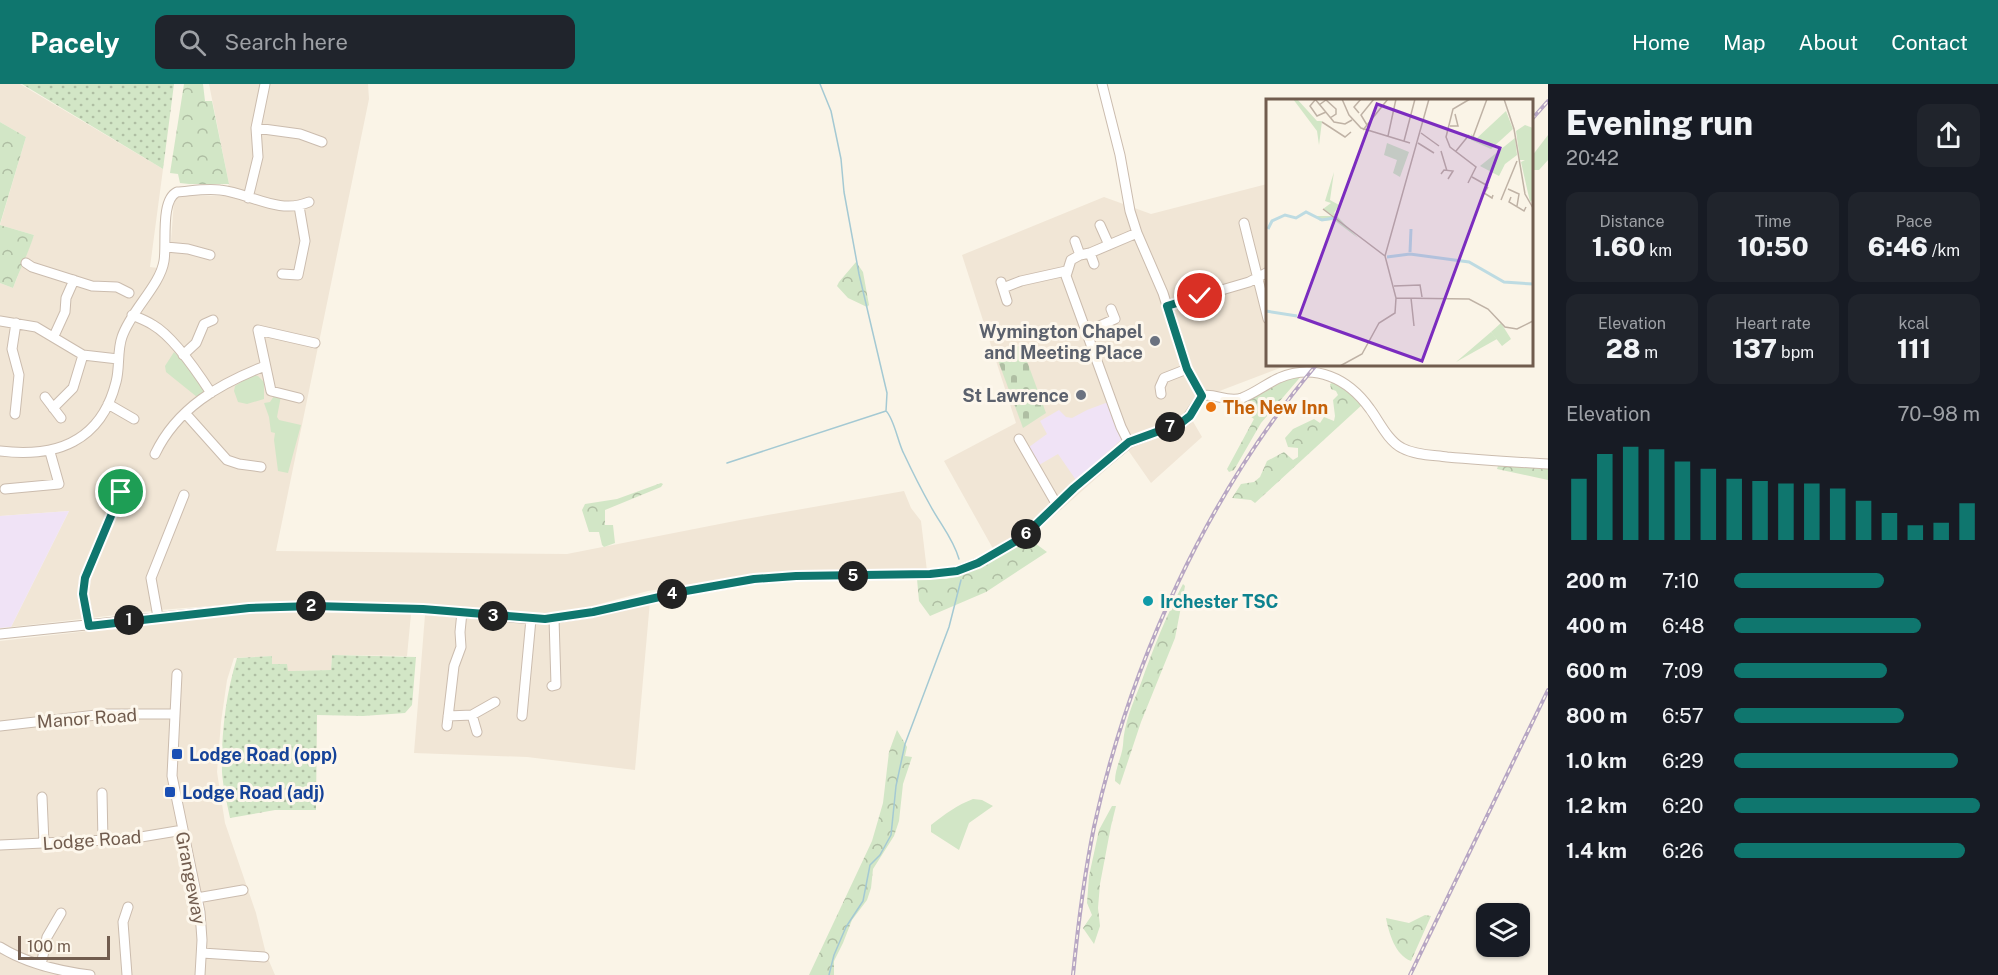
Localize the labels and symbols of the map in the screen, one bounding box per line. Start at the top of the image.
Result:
inset map [1266,99,1533,366]
pin [1174,270,1225,321]
place label: Wymington Chapel and Meeting Place [979,321,1143,363]
marker: Wymington Chapel and Meeting Place [1148,334,1162,348]
place label: St Lawrence [962,385,1069,406]
marker: St Lawrence [1074,388,1088,402]
place label: The New Inn [1223,397,1328,418]
marker: The New Inn [1204,400,1218,414]
pin: 7 [1155,412,1185,442]
pin [95,466,146,517]
pin: 6 [1011,519,1041,549]
pin: 5 [838,561,868,591]
pin: 4 [657,579,687,609]
pin: 2 [296,591,326,621]
place label: Irchester TSC [1160,591,1279,612]
marker: Irchester TSC [1141,594,1155,608]
pin: 3 [478,601,508,631]
pin: 1 [114,605,144,635]
street label: Manor Road [36,704,138,732]
place label: Lodge Road (opp) [189,744,338,765]
marker: Lodge Road (opp) [170,747,184,761]
place label: Lodge Road (adj) [182,782,325,803]
marker: Lodge Road (adj) [163,785,177,799]
street label: Lodge Road [42,826,142,854]
street label: Grangeway [172,830,210,927]
scale bar [18,933,110,960]

